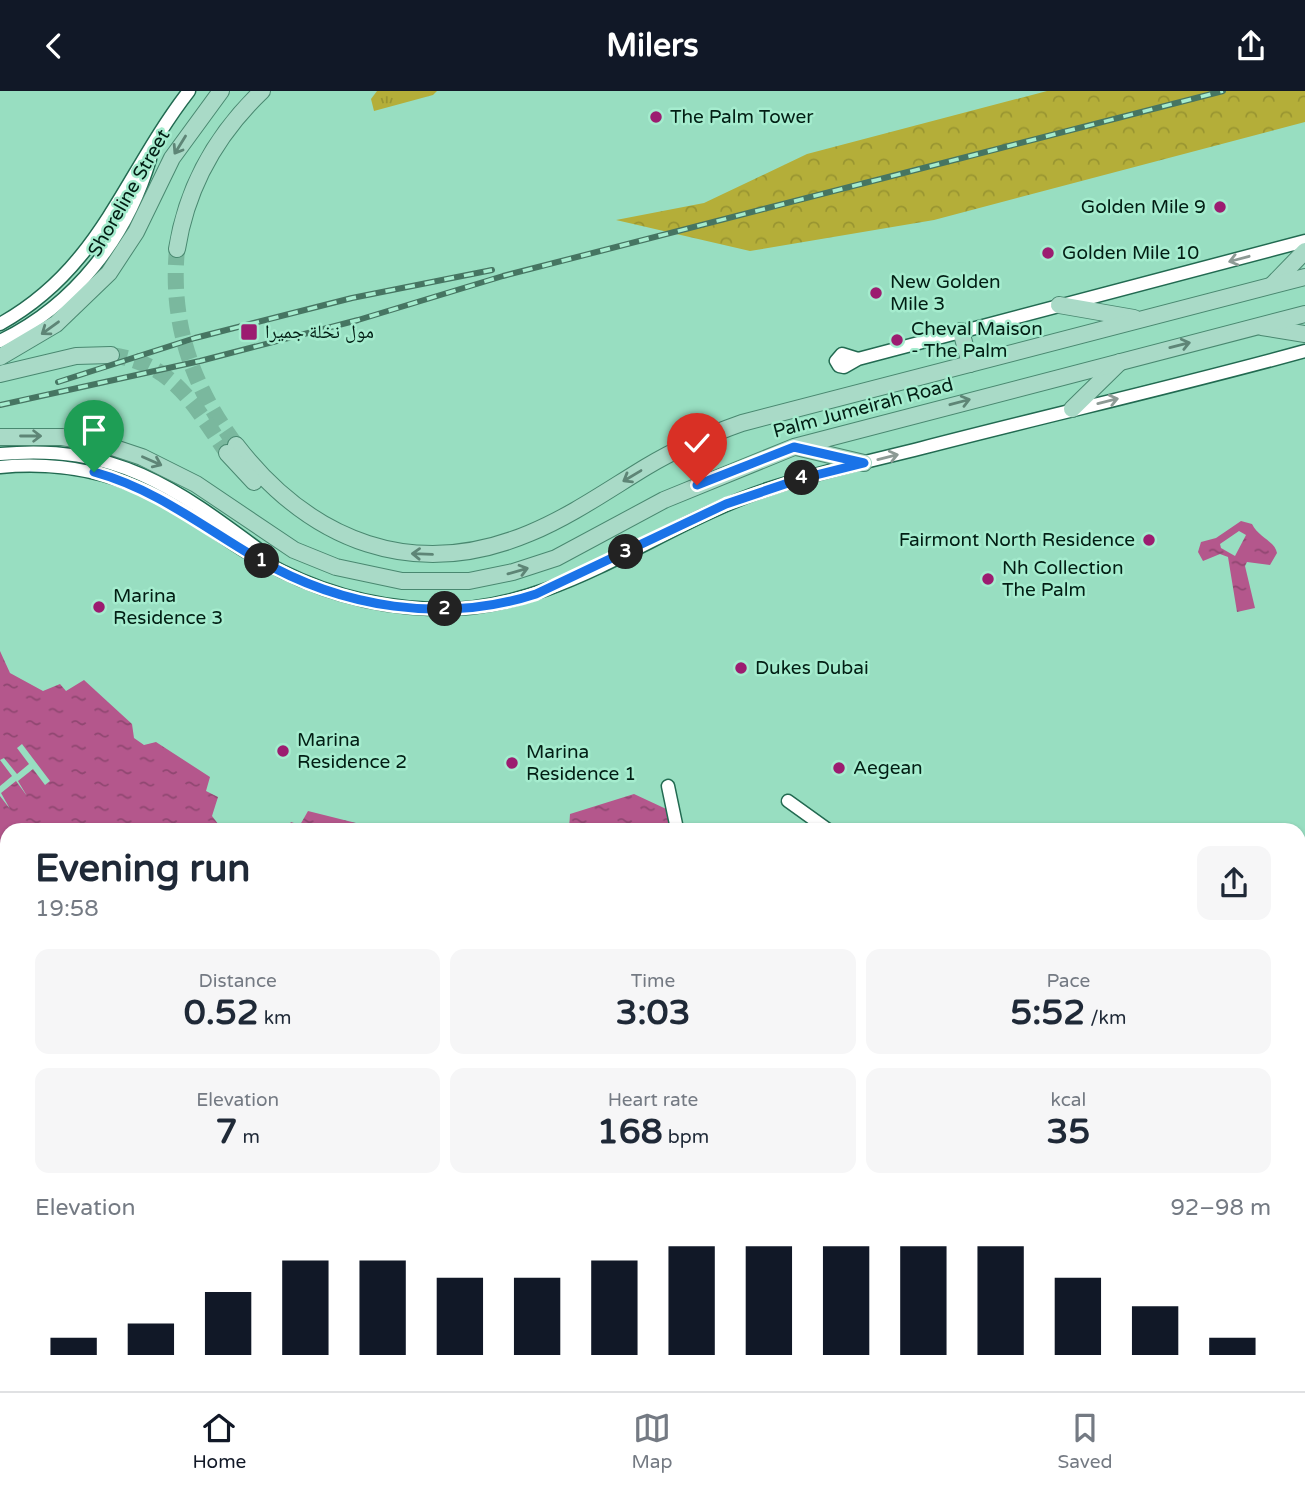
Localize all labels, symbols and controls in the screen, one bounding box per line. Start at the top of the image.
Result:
icon: back [35,27,73,65]
text: Milers [606,27,699,65]
icon: share [1232,27,1270,65]
place label: The Palm Tower [670,106,814,128]
marker: The Palm Tower [648,109,664,125]
street label: Shoreline Street [84,125,174,261]
one-way arrow [172,135,186,155]
place label: Golden Mile 9 [1081,196,1206,218]
marker: Golden Mile 9 [1212,199,1228,215]
place label: Golden Mile 10 [1062,242,1199,264]
marker: Golden Mile 10 [1040,245,1056,261]
one-way arrow [1228,253,1250,266]
place label: New Golden Mile 3 [890,271,1001,315]
marker: New Golden Mile 3 [868,285,884,301]
place label: Cheval Maison - The Palm [911,318,1043,362]
one-way arrow [41,321,60,335]
place label: مول نخلة جميرا [265,321,374,343]
marker: مول نخلة جميرا [239,322,259,342]
marker: Cheval Maison - The Palm [889,332,905,348]
one-way arrow [1168,338,1191,351]
street label: Palm Jumeirah Road [770,373,956,443]
one-way arrow [1096,394,1119,407]
one-way arrow [948,395,971,408]
pin [64,400,124,472]
icon: arrive [75,411,113,449]
pin [667,413,727,485]
icon: check [678,424,716,462]
one-way arrow [19,429,42,443]
one-way arrow [876,450,898,463]
one-way arrow [140,455,162,468]
pin: 4 [784,461,820,495]
text: 4 [796,466,807,488]
one-way arrow [622,469,642,483]
place label: Fairmont North Residence [899,529,1135,551]
marker: Fairmont North Residence [1141,532,1157,548]
pin: 3 [608,535,644,569]
text: 3 [620,540,631,562]
pin: 1 [244,543,280,579]
one-way arrow [411,548,434,561]
text: 1 [256,549,267,571]
place label: Nh Collection The Palm [1002,557,1124,601]
one-way arrow [507,563,529,576]
marker: Nh Collection The Palm [980,571,996,587]
place label: Marina Residence 3 [113,585,223,629]
pin: 2 [428,591,462,627]
text: 2 [439,597,450,619]
marker: Marina Residence 3 [91,599,107,615]
place label: Dukes Dubai [755,657,869,679]
marker: Dukes Dubai [733,660,749,676]
place label: Marina Residence 2 [297,729,407,773]
place label: Marina Residence 1 [526,741,636,785]
marker: Marina Residence 2 [275,743,291,759]
marker: Marina Residence 1 [504,755,520,771]
place label: Aegean [853,757,923,779]
marker: Aegean [831,760,847,776]
text: Evening run [35,846,250,892]
button: share [1197,846,1271,920]
text: 19:58 [35,895,99,923]
text: Distance [199,970,277,992]
text: Time [631,970,675,992]
text: Pace [1046,970,1090,992]
text: 0.52 [184,992,259,1034]
text: 3:03 [615,992,691,1034]
text: 5:52 [1010,992,1085,1034]
text: km [259,1007,292,1029]
text: /km [1085,1007,1126,1029]
text: Elevation [196,1089,279,1111]
text: Heart rate [608,1089,698,1111]
text: kcal [1050,1089,1086,1111]
text: 7 [215,1111,237,1153]
text: 168 [597,1111,663,1153]
text: 35 [1046,1111,1090,1153]
text: m [237,1126,260,1148]
text: bpm [663,1126,709,1148]
text: Elevation [35,1194,136,1222]
text: 92–98 m [1170,1194,1271,1222]
tab: Home [193,1409,246,1473]
tab: Map [631,1409,672,1473]
tab: Saved [1058,1409,1112,1473]

